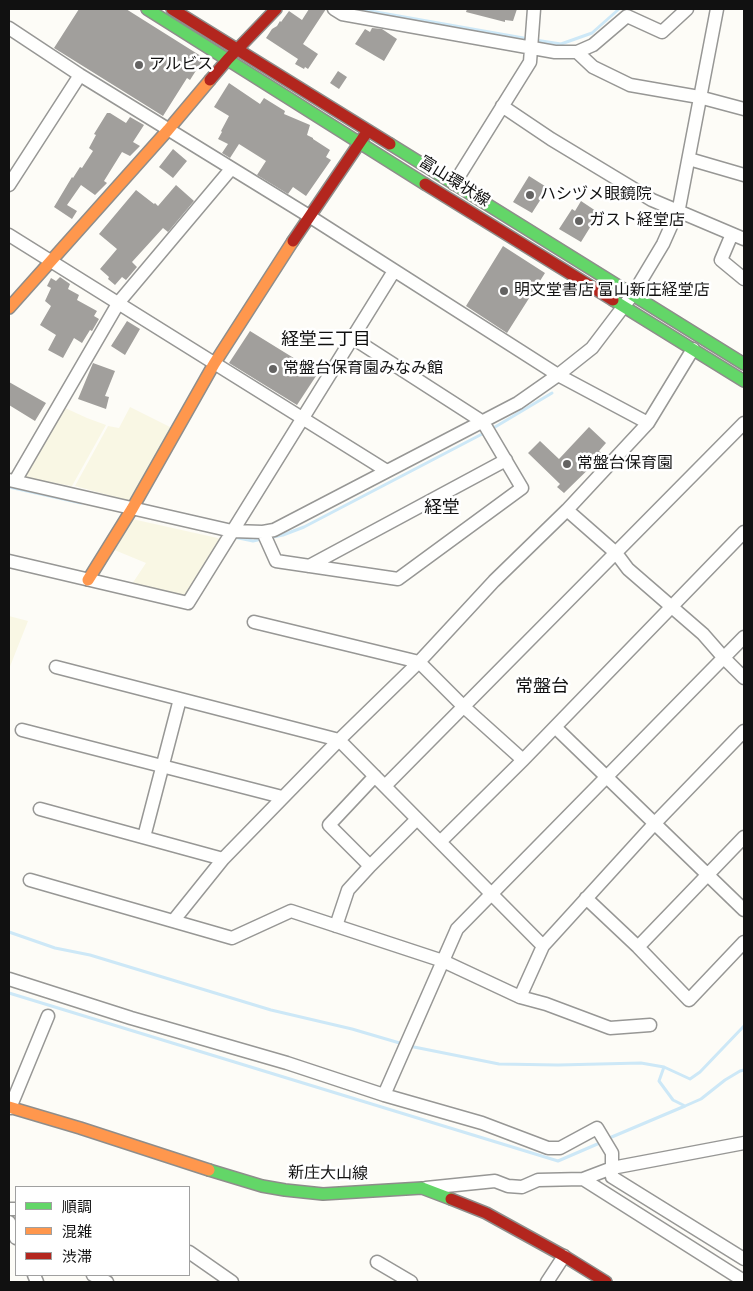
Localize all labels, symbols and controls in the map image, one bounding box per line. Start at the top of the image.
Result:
place label: アルビス [149,55,213,75]
marker: アルビス [133,59,145,71]
street label: 富山環状線 [415,153,493,211]
place label: ハシヅメ眼鏡院 [540,185,652,205]
marker: ハシヅメ眼鏡院 [524,189,536,201]
place label: ガスト経堂店 [589,211,685,231]
marker: ガスト経堂店 [573,215,585,227]
place label: 明文堂書店 富山新庄経堂店 [514,281,710,301]
marker: 明文堂書店 富山新庄経堂店 [498,285,510,297]
district label: 経堂三丁目 [281,329,371,351]
place label: 常盤台保育園みなみ館 [283,359,443,379]
marker: 常盤台保育園みなみ館 [267,363,279,375]
place label: 常盤台保育園 [577,454,673,474]
marker: 常盤台保育園 [561,458,573,470]
district label: 経堂 [424,497,460,519]
district label: 常盤台 [515,676,569,698]
street label: 新庄大山線 [288,1164,368,1184]
legend [15,1186,190,1276]
text: 順調 [62,1196,92,1217]
text: 混雑 [62,1221,92,1242]
text: 渋滞 [62,1246,92,1267]

